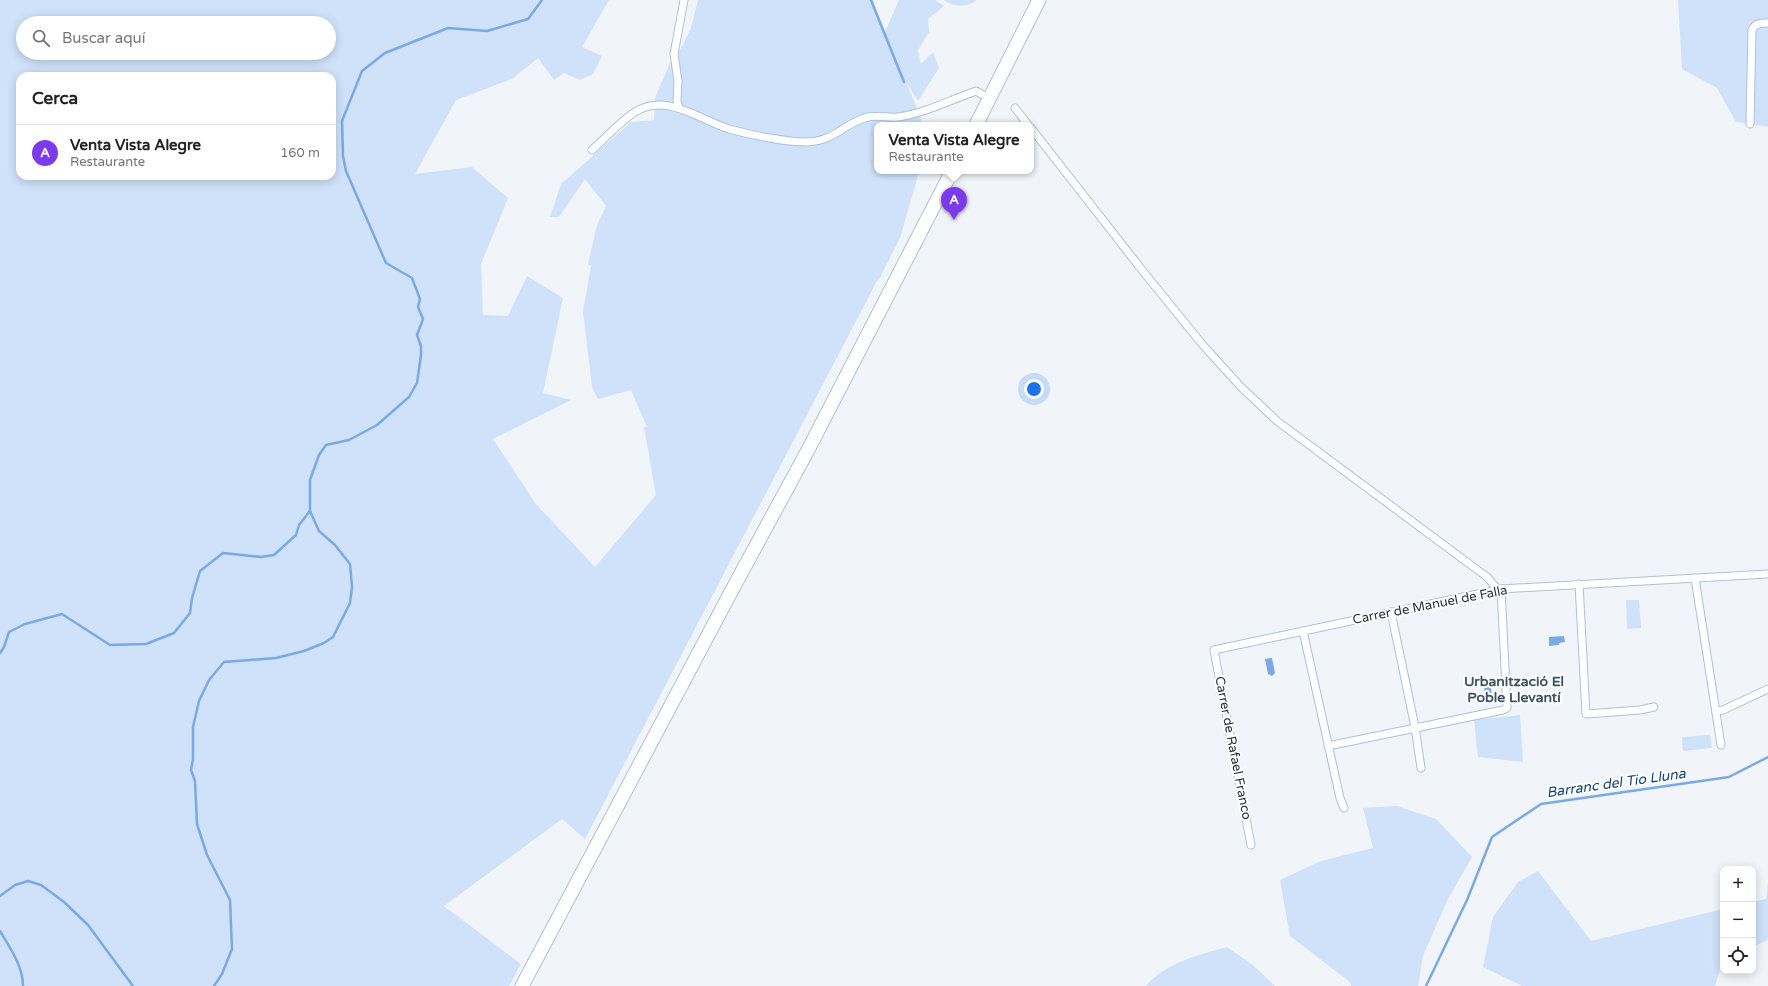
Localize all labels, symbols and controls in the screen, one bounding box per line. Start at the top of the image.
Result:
search box [16,16,336,60]
icon: search [30,27,52,49]
text: Buscar aquí [62,29,145,47]
text: Cerca [32,88,78,109]
popup [874,122,1034,174]
text: Venta Vista Alegre [888,131,1020,149]
text: Venta Vista Alegre [70,136,201,154]
text: A [40,145,50,161]
text: 160 m [280,145,320,161]
text: Restaurante [888,149,964,165]
text: Restaurante [70,154,145,170]
pin: A [941,187,967,220]
your location [1024,379,1044,399]
street label: Carrer de Manuel de Falla [1351,582,1509,628]
district label: Urbanització El Poble Llevantí [1464,673,1564,706]
street label: Carrer de Rafael Franco [1211,675,1255,821]
water label: Barranc del Tio Lluna [1545,765,1688,801]
map controls [1720,866,1756,974]
button: + [1720,866,1756,902]
button: − [1720,902,1756,938]
button: locate [1720,938,1756,974]

